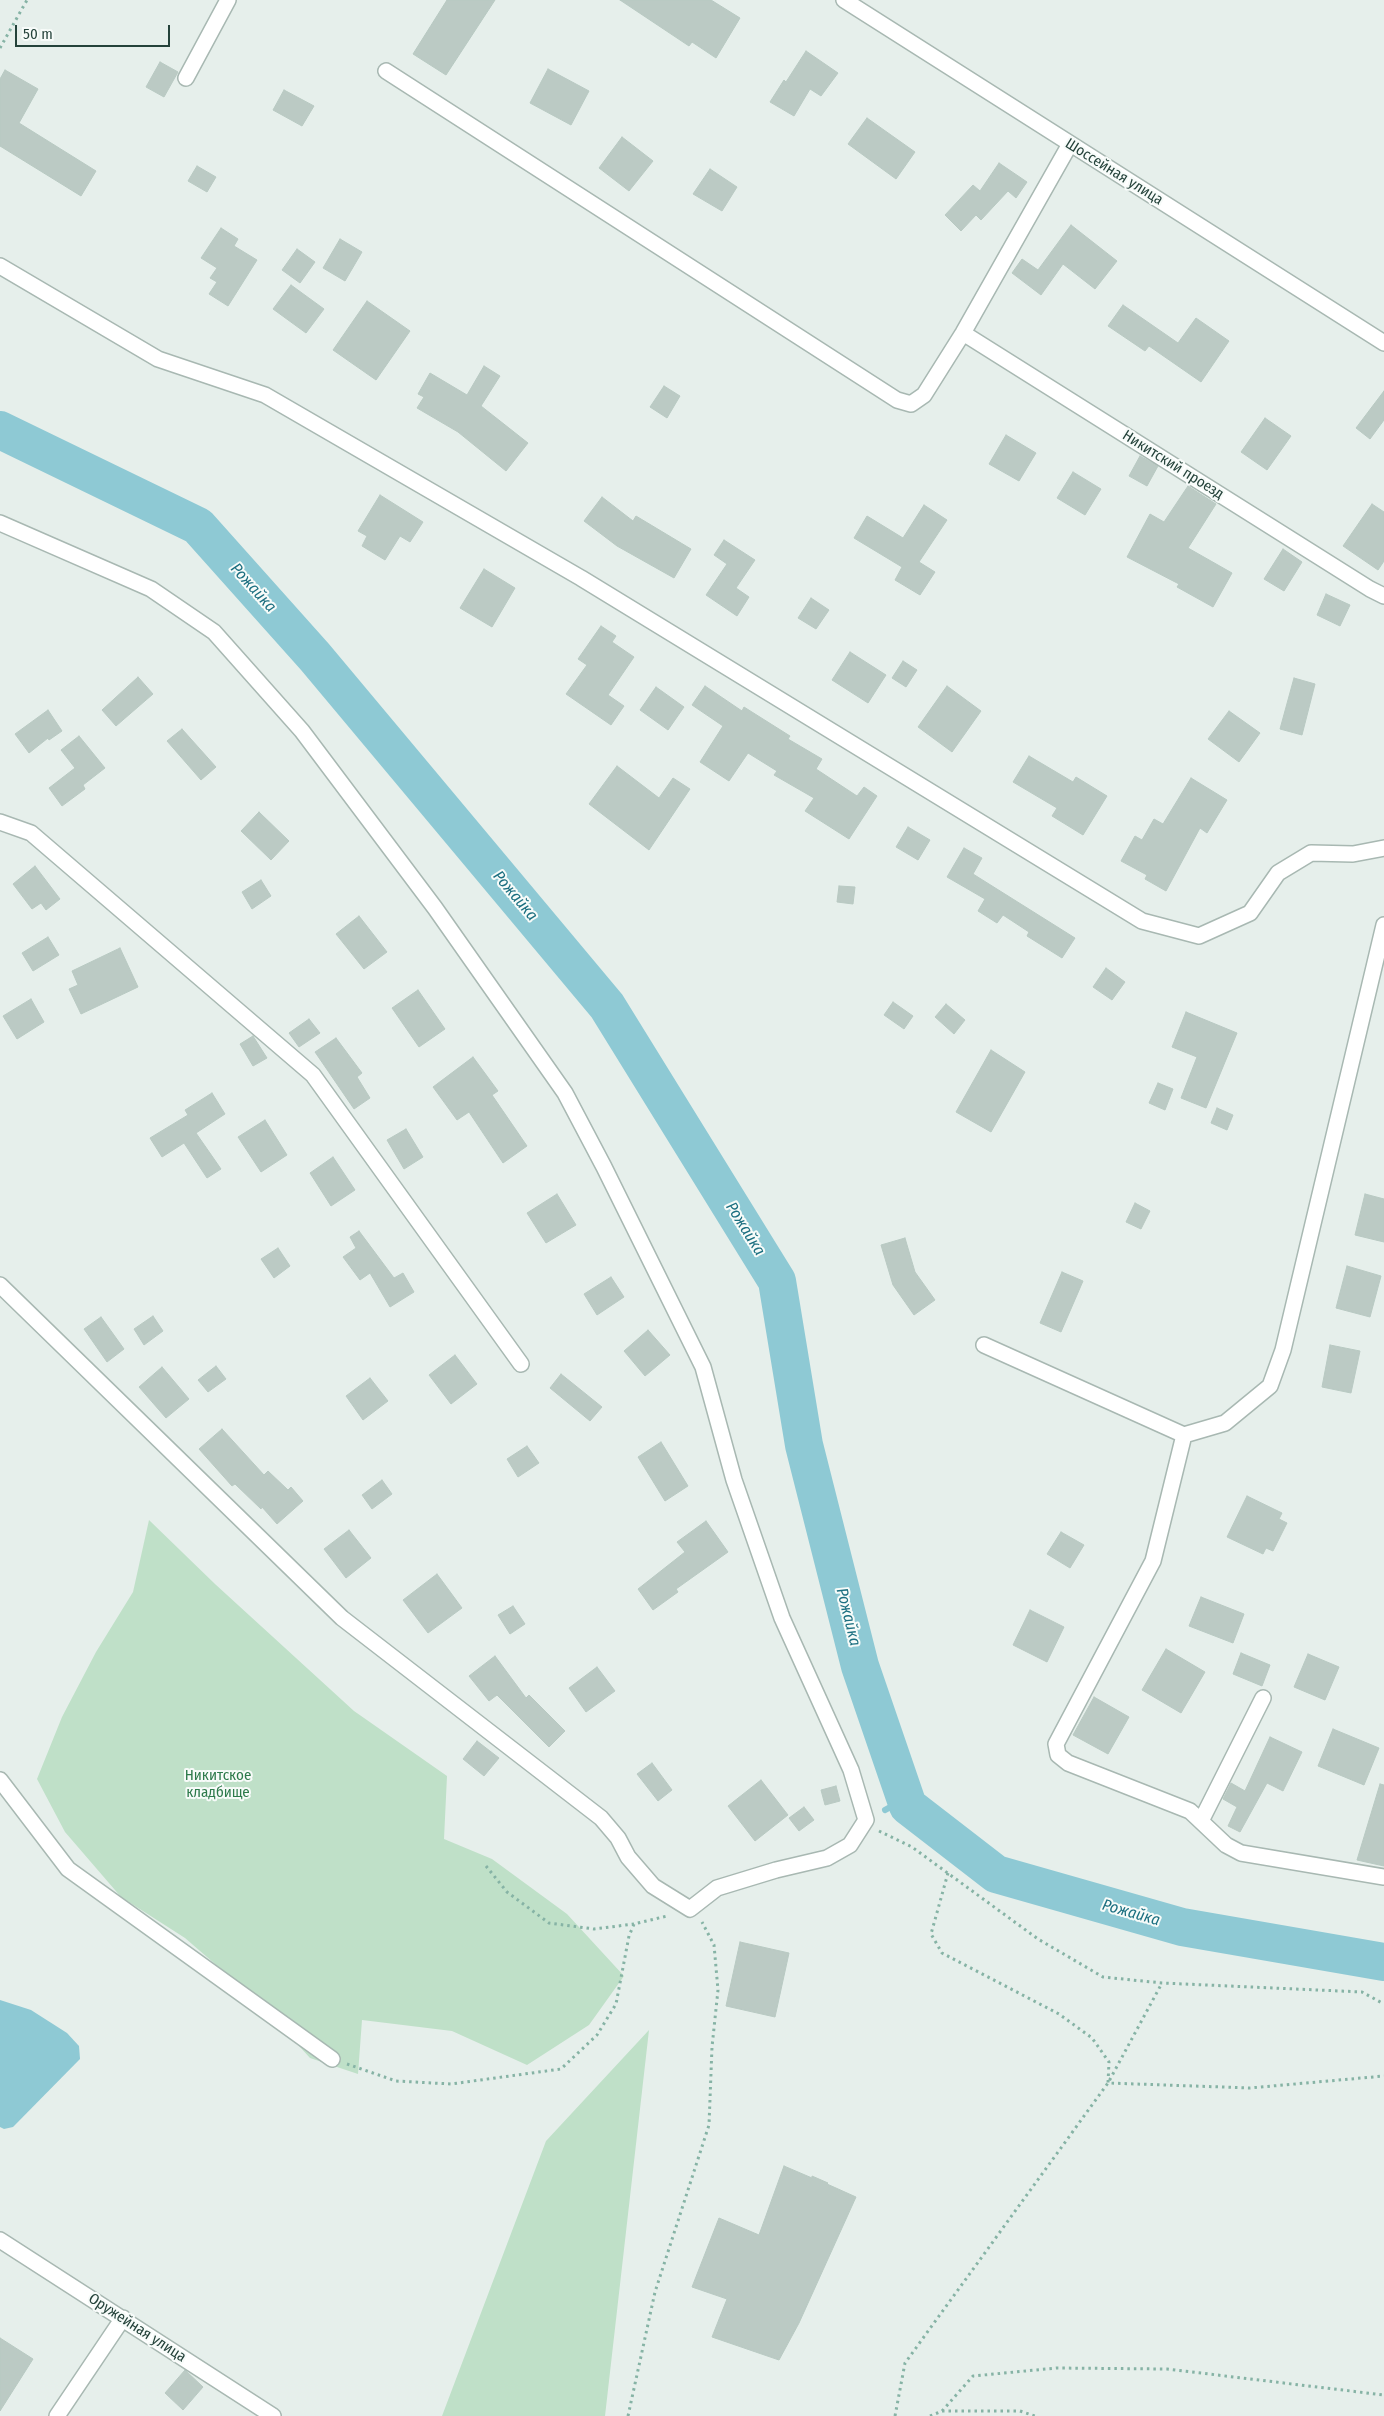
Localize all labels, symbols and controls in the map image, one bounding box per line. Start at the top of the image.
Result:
scale bar [18,15,172,47]
text: 50 m [23,25,53,43]
street label: Шоссейная улица [1062,135,1166,209]
street label: Никитский проезд [1119,427,1227,503]
water label: Рожайка [226,560,280,616]
water label: Рожайка [489,867,541,925]
water label: Рожайка [721,1199,769,1259]
water label: Рожайка [832,1586,864,1648]
park label: Никитское кладбище [185,1767,251,1802]
water label: Рожайка [1100,1896,1162,1930]
street label: Оружейная улица [85,2290,189,2366]

